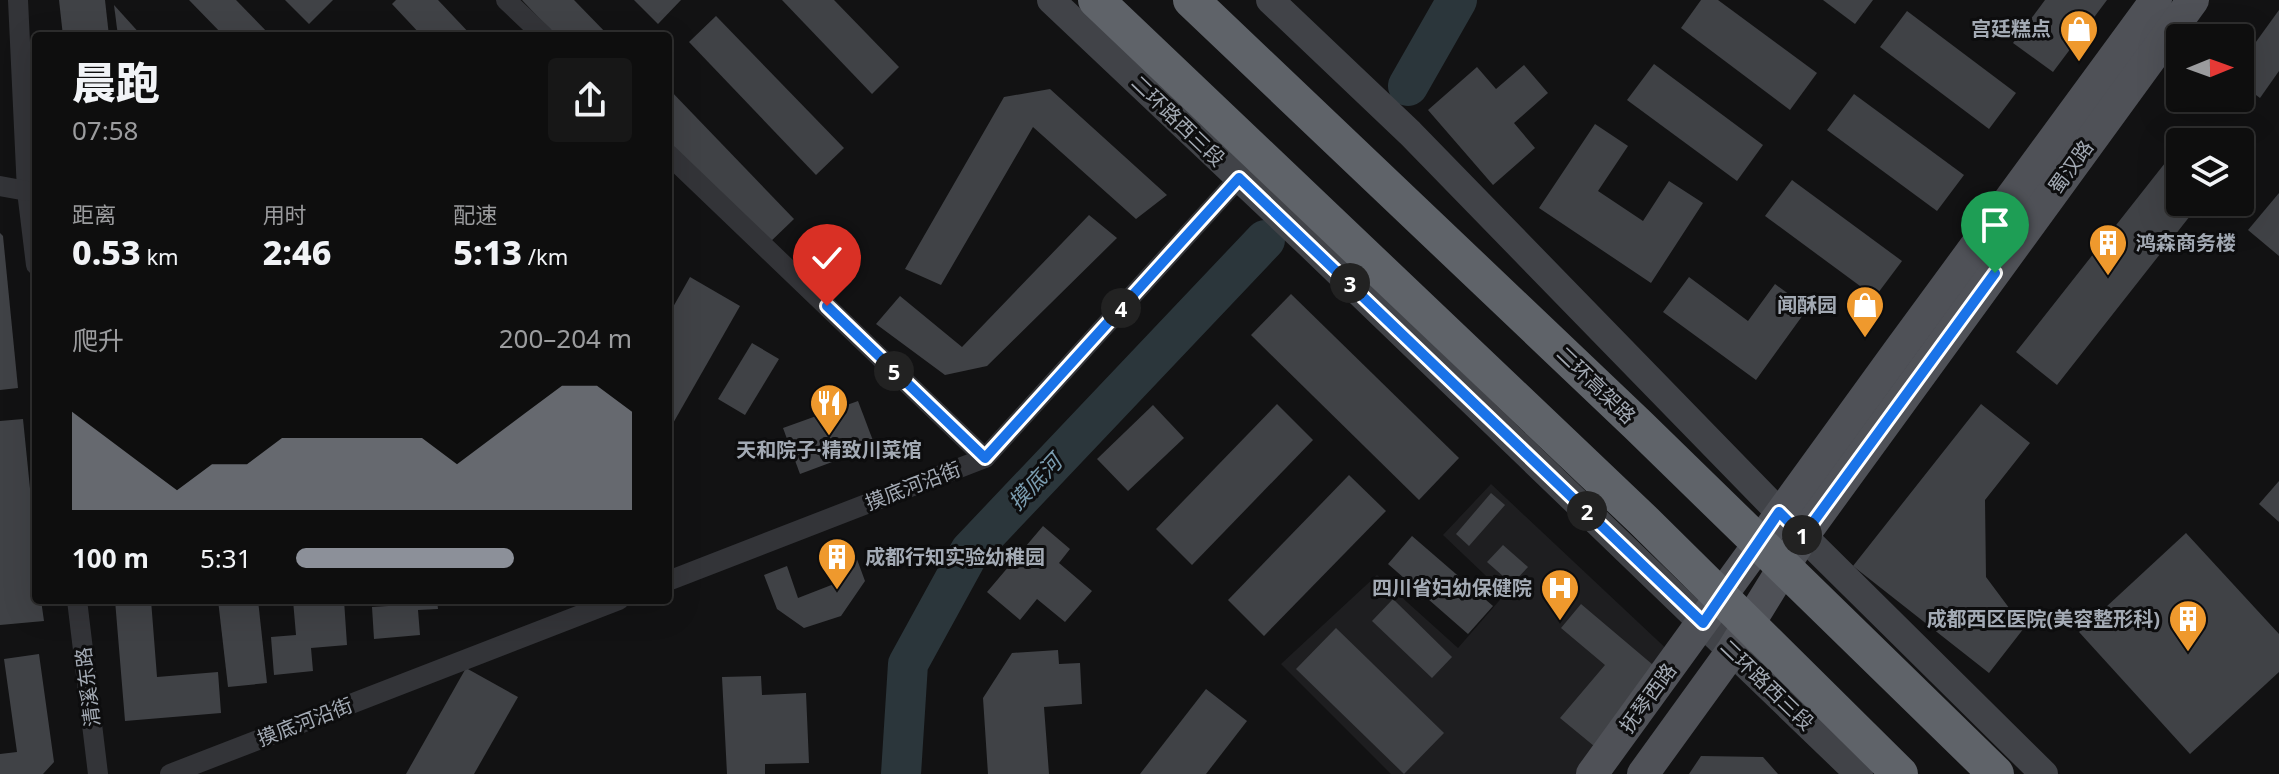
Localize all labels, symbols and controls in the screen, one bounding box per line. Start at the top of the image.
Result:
shop icon: 宫廷糕点 [2058,8,2100,63]
place label: 宫廷糕点 [1971,15,2051,42]
north arrow [2166,24,2254,112]
map controls [2166,24,2254,216]
text: 晨跑 [72,52,160,112]
button: share [548,58,632,142]
street label: 二环路西三段 [1126,69,1231,172]
text: 07:58 [72,112,138,148]
button: layers [2166,128,2254,216]
street label: 蜀汉路 [2042,135,2099,199]
pin [1961,191,2029,273]
text: 距离 [72,199,116,229]
text: 用时 [263,199,307,229]
text: 配速 [453,199,497,229]
icon: arrive [1973,203,2017,247]
building icon: 鸿森商务楼 [2087,222,2129,277]
pin [793,224,861,306]
text: 0.53 [72,229,141,275]
text: 2:46 [263,229,331,275]
text: 5:13 [453,229,522,275]
place label: 鸿森商务楼 [2136,229,2236,256]
icon: check [805,236,849,280]
text: km [141,241,179,271]
text: /km [522,241,568,271]
pin: 3 [1330,263,1370,303]
text: 3 [1344,268,1356,298]
shop icon: 闻酥园 [1844,284,1886,339]
pin: 4 [1101,288,1141,328]
place label: 闻酥园 [1777,291,1837,318]
text: 4 [1115,293,1127,323]
text: 200–204 m [499,320,632,356]
text: 爬升 [72,322,124,358]
street label: 二环高架路 [1551,340,1642,429]
pin: 5 [874,351,914,391]
text: 5 [888,356,900,386]
restaurant icon: 天和院子·精致川菜馆 [808,382,850,437]
place label: 天和院子·精致川菜馆 [736,436,922,463]
water label: 摸底河 [1001,444,1070,516]
street label: 摸底河沿街 [861,455,964,516]
pin: 2 [1567,491,1607,531]
text: 2 [1581,496,1593,526]
pin: 1 [1782,515,1822,555]
text: 1 [1796,520,1808,550]
building icon: 成都行知实验幼稚园 [816,536,858,591]
text: 100 m [72,540,149,576]
text: 5:31 [200,540,252,576]
place label: 成都行知实验幼稚园 [865,543,1045,570]
hospital icon: 四川省妇幼保健院 [1539,567,1581,622]
place label: 四川省妇幼保健院 [1372,574,1532,601]
building icon: 成都西区医院(美容整形科) [2167,598,2209,653]
place label: 成都西区医院(美容整形科) [1926,605,2160,632]
street label: 二环路西三段 [1715,633,1820,736]
street label: 清溪东路 [69,646,106,728]
street label: 抚琴西路 [1613,657,1682,738]
street label: 摸底河沿街 [253,691,356,752]

